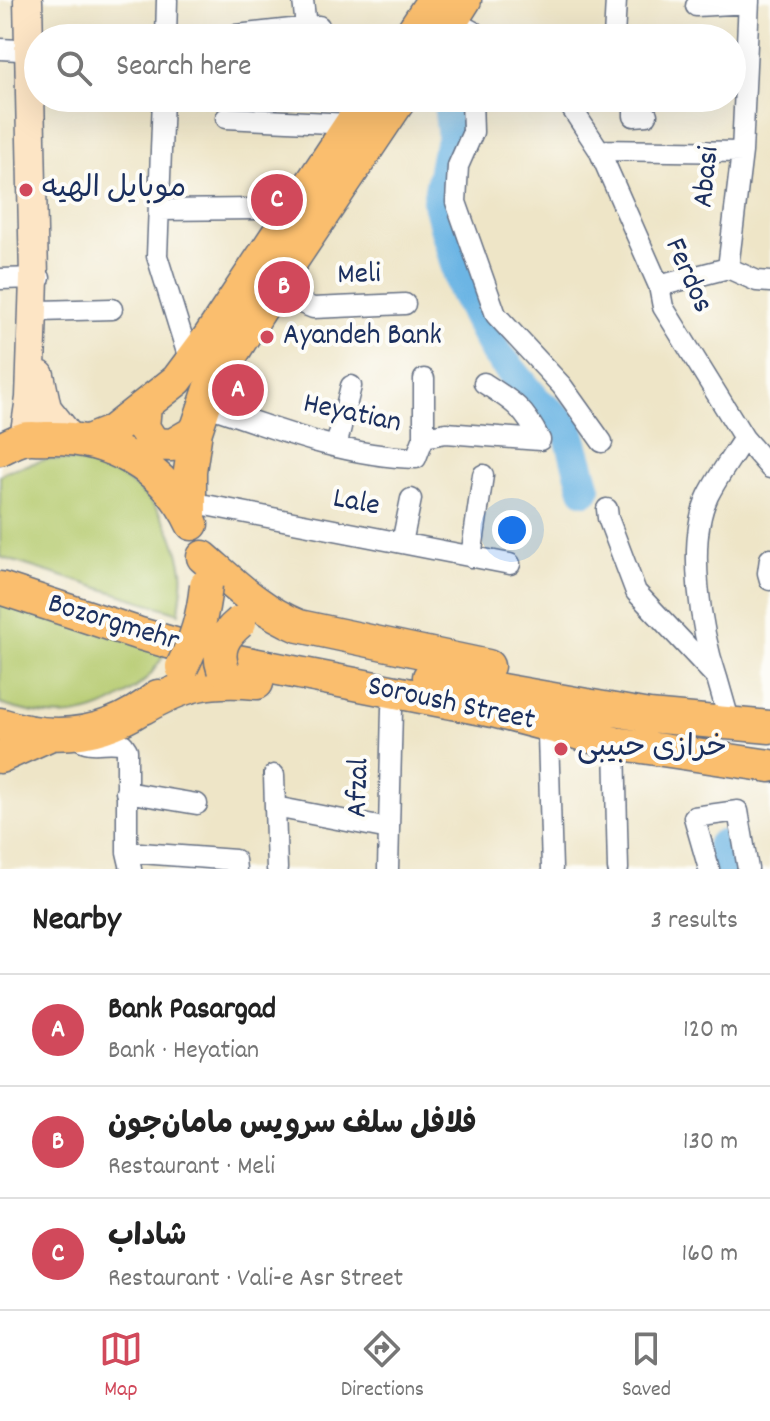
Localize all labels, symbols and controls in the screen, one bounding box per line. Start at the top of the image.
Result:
search box [24,24,746,112]
icon: search [52,46,96,90]
text: Search here [116,47,252,90]
street label: Abasi [683,144,733,210]
place label: موبایل الهیه [42,169,186,212]
pin: C [251,170,303,230]
marker: موبایل الهیه [17,181,35,199]
street label: Ferdos [652,232,722,320]
street label: Meli [337,254,381,298]
pin: B [258,257,310,317]
place label: Ayandeh Bank [283,316,442,359]
marker: Ayandeh Bank [258,328,276,346]
pin: A [212,360,264,420]
street label: Heyatian [299,384,405,446]
street label: Lale [329,478,383,530]
your location [492,510,532,550]
street label: Bozorgmehr [42,584,184,664]
street label: Soroush Street [363,666,539,744]
place label: خرازی حبیبی [577,728,727,771]
marker: خرازی حبیبی [552,740,570,758]
street label: Afzal [337,757,383,819]
text: Nearby [32,897,121,946]
text: 3 results [651,903,738,940]
text: Bank Pasargad [108,990,276,1033]
text: A [51,1012,65,1049]
text: 120 m [683,1012,738,1049]
text: Bank · Heyatian [108,1033,259,1070]
text: فلافل سلف سرویس مامان‌جون [108,1105,477,1148]
text: B [52,1124,64,1161]
text: 130 m [683,1124,738,1161]
text: Restaurant · Meli [108,1149,275,1186]
text: شاداب [108,1217,186,1260]
text: C [52,1236,64,1273]
text: 160 m [682,1236,738,1273]
text: Restaurant · Vali-e Asr Street [108,1261,403,1298]
tab: Map [99,1327,143,1406]
tab: Directions [341,1327,424,1406]
tab: Saved [622,1327,671,1406]

